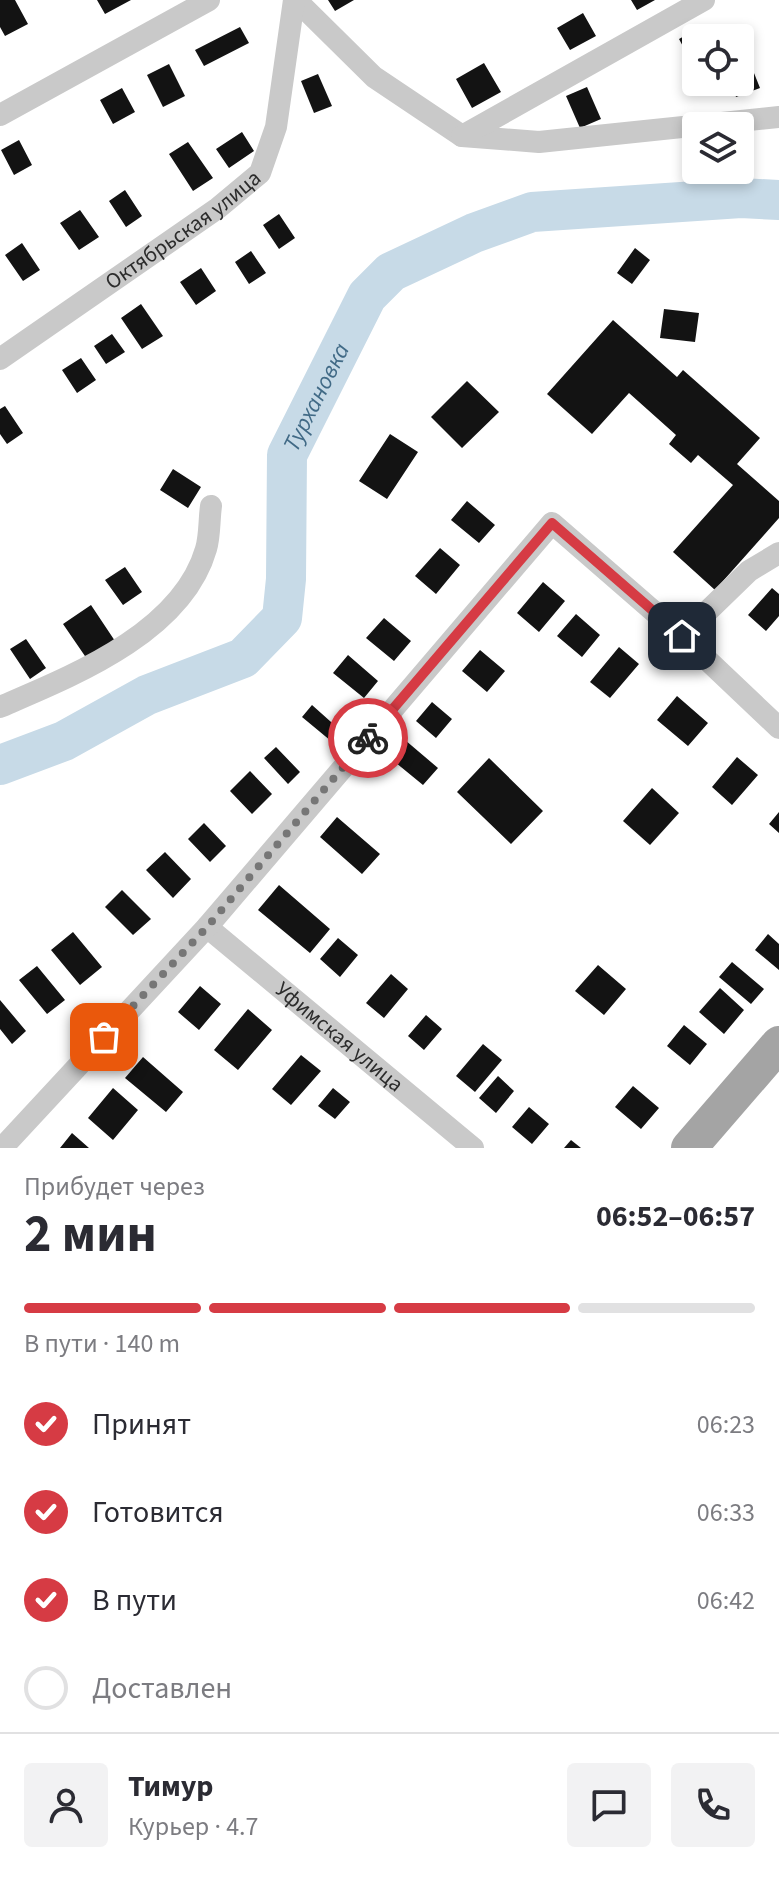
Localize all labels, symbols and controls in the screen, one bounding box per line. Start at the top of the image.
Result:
map controls [682,24,754,184]
button: locate [682,24,754,96]
button: layers [682,112,754,184]
street label: Октябрьская улица [99,163,268,298]
water label: Турхановка [274,337,358,458]
pin [648,602,716,670]
icon: home [660,614,704,658]
courier [328,698,408,778]
icon: bike [346,716,390,760]
street label: Уфимская улица [268,974,410,1100]
pin [70,1003,138,1071]
icon: bag [82,1015,126,1059]
text: Прибудет через [24,1168,205,1205]
text: 06:52–06:57 [596,1195,755,1238]
text: 2 мин [24,1198,157,1272]
text: В пути · 140 m [24,1325,180,1362]
icon: check [24,1402,68,1446]
text: Принят [92,1403,191,1446]
text: 06:23 [697,1406,755,1443]
icon: check [24,1490,68,1534]
text: Готовится [92,1491,224,1534]
text: 06:33 [697,1494,755,1531]
icon: check [24,1578,68,1622]
text: В пути [92,1579,177,1622]
text: 06:42 [697,1582,755,1619]
text: Доставлен [92,1667,232,1710]
button: person [24,1763,108,1847]
button: chat [567,1763,651,1847]
button: phone [671,1763,755,1847]
text: Тимур [128,1765,214,1808]
text: Курьер · 4.7 [128,1808,258,1845]

